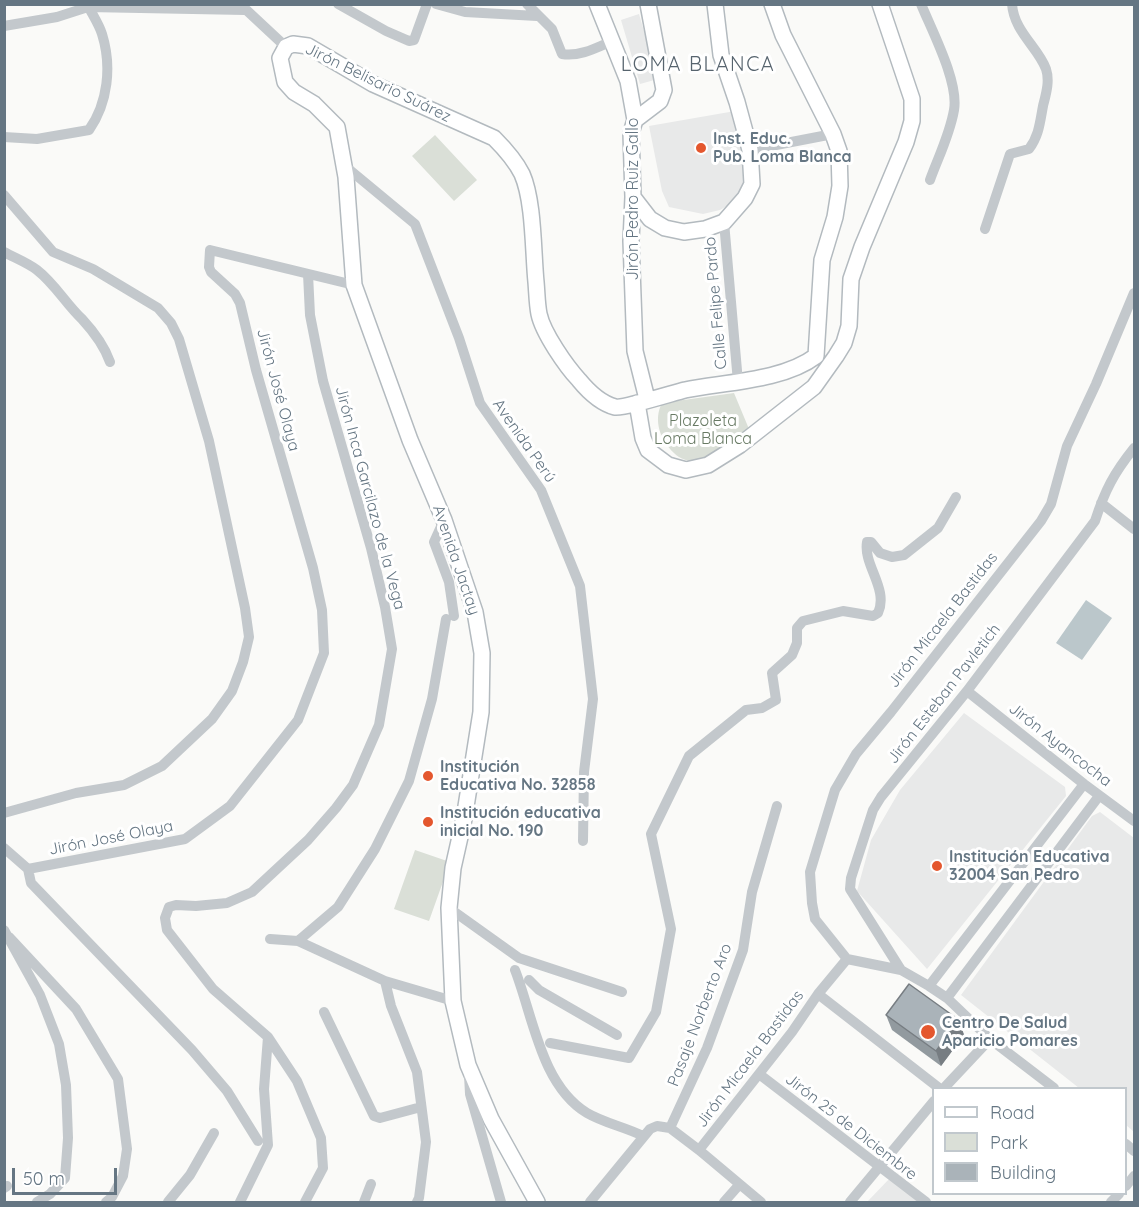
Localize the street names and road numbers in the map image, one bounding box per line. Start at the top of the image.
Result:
street label: Jirón Belisario Suárez [302,39,454,127]
street label: Jirón Pedro Ruiz Gallo [623,118,643,280]
street label: Calle Felipe Pardo [701,236,731,370]
street label: Jirón José Olaya [252,327,304,453]
street label: Jirón Inca Garcilazo de la Vega [331,384,409,612]
street label: Avenida Perú [488,396,560,486]
street label: Avenida Jactay [428,502,484,618]
street label: Jirón Micaela Bastidas [884,548,1002,692]
street label: Jirón Esteban Pavletich [883,620,1005,768]
street label: Jirón Ayancocha [1005,699,1115,791]
street label: Jirón José Olaya [47,817,175,859]
street label: Pasaje Norberto Aro [664,941,736,1089]
street label: Jirón Micaela Bastidas [692,987,808,1131]
street label: Jirón 25 de Diciembre [781,1070,921,1184]

